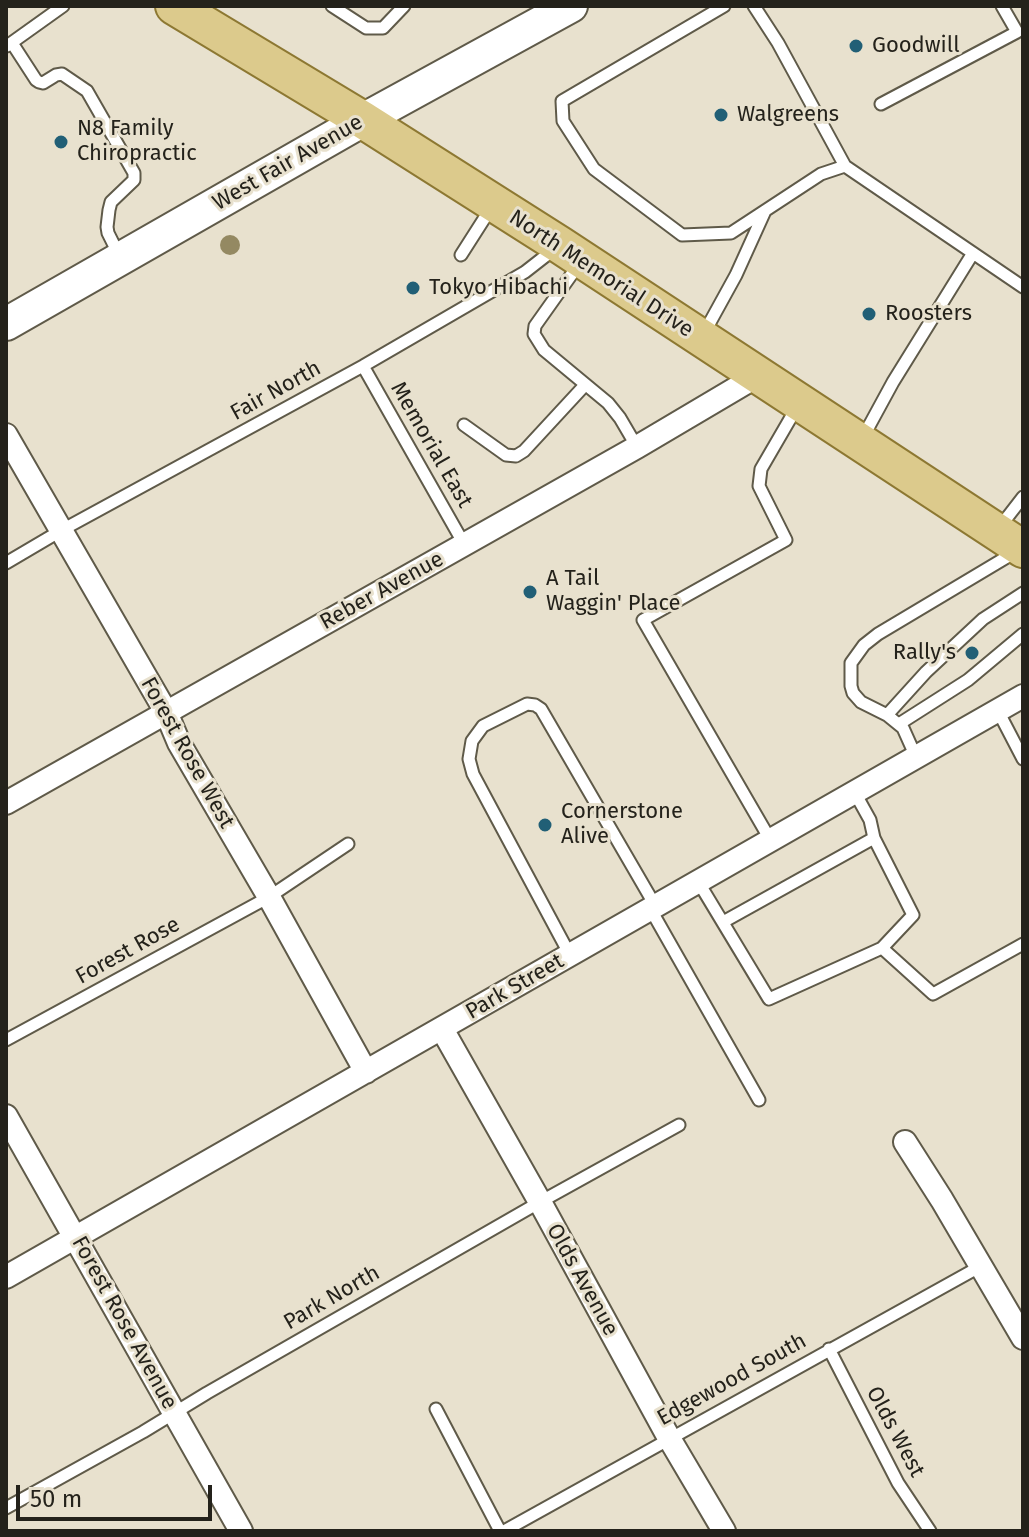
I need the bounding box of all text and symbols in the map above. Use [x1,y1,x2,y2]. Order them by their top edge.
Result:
place label: Goodwill [872,33,960,59]
marker: Goodwill [847,37,865,55]
place label: Walgreens [737,102,839,128]
marker: Walgreens [712,106,730,124]
street label: West Fair Avenue [208,109,368,217]
place label: N8 Family Chiropractic [77,116,197,168]
marker: N8 Family Chiropractic [52,133,70,151]
street label: North Memorial Drive [504,205,698,343]
place label: Tokyo Hibachi [429,275,568,301]
marker: Tokyo Hibachi [404,279,422,297]
place label: Roosters [885,301,972,327]
marker: Roosters [860,305,878,323]
street label: Fair North [226,355,326,427]
street label: Memorial East [384,377,478,513]
street label: Reber Avenue [316,546,448,636]
place label: A Tail Waggin' Place [546,566,681,618]
marker: A Tail Waggin' Place [521,583,539,601]
place label: Rally's [893,640,956,666]
marker: Rally's [963,644,981,662]
street label: Forest Rose West [135,673,239,833]
place label: Cornerstone Alive [561,799,683,850]
marker: Cornerstone Alive [536,816,554,834]
street label: Forest Rose [71,912,185,990]
street label: Park Street [461,948,569,1026]
street label: Olds Avenue [540,1219,624,1341]
street label: Forest Rose Avenue [66,1232,182,1414]
street label: Park North [279,1260,385,1336]
street label: Edgewood South [653,1328,811,1432]
street label: Olds West [860,1382,930,1482]
scale bar [20,1469,216,1519]
text: 50 m [30,1485,82,1513]

